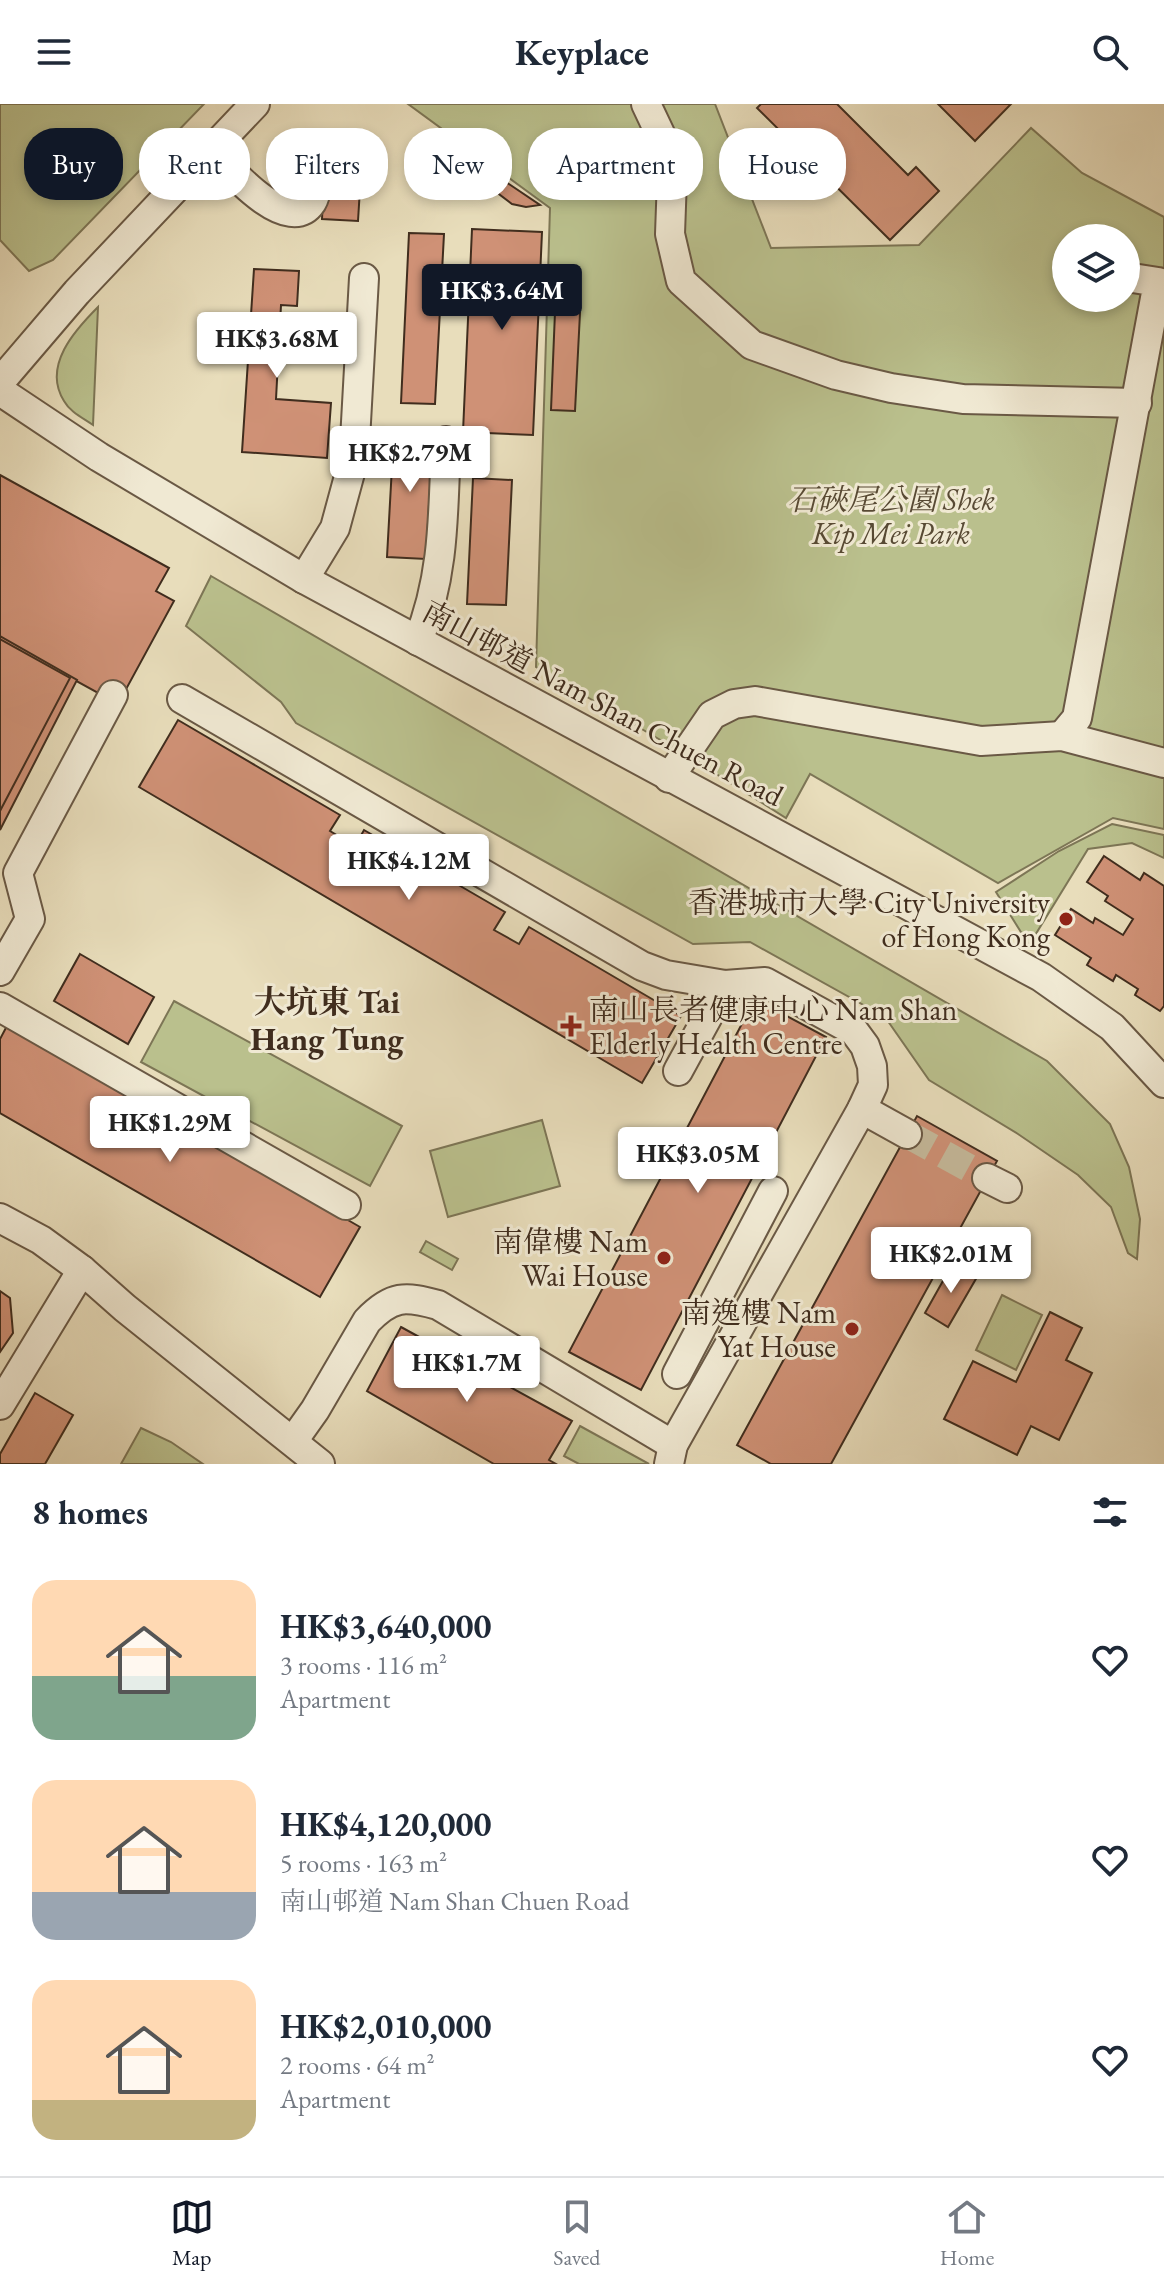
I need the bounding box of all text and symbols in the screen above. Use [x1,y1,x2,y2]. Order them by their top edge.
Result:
text: Keyplace [515,29,649,76]
icon: menu [32,30,76,74]
icon: search [1088,30,1132,74]
chip: Buy [24,128,123,200]
chip: Rent [139,128,250,200]
chip: Filters [266,128,388,200]
chip: New [404,128,512,200]
chip: Apartment [528,128,703,200]
chip: House [719,128,846,200]
map controls [1052,224,1140,312]
button: layers [1052,224,1140,312]
pin: HK$3.64M [419,264,585,332]
text: HK$3.64M [440,273,564,307]
pin: HK$3.68M [194,312,360,380]
text: HK$3.68M [215,321,339,355]
pin: HK$2.79M [327,426,493,494]
text: HK$2.79M [348,435,472,469]
park label: 石硤尾公園 Shek Kip Mei Park [787,480,995,553]
street label: 南山邨道 Nam Shan Chuen Road [416,591,791,815]
pin: HK$4.12M [326,834,492,902]
text: HK$4.12M [347,843,471,877]
place label: 香港城市大學 City University of Hong Kong [688,883,1051,956]
marker: 香港城市大學 City University of Hong Kong [1057,910,1075,928]
district label: 大坑東 Tai Hang Tung [250,981,405,1060]
place label: 南山長者健康中心 Nam Shan Elderly Health Centre [589,990,957,1063]
marker: 南山長者健康中心 Nam Shan Elderly Health Centre [560,1015,582,1037]
pin: HK$1.29M [87,1096,253,1164]
text: HK$1.29M [108,1105,232,1139]
pin: HK$3.05M [615,1127,781,1195]
text: HK$3.05M [636,1136,760,1170]
place label: 南偉樓 Nam Wai House [493,1222,648,1295]
pin: HK$2.01M [868,1227,1034,1295]
text: HK$2.01M [889,1236,1013,1270]
marker: 南偉樓 Nam Wai House [655,1249,673,1267]
place label: 南逸樓 Nam Yat House [681,1293,836,1366]
marker: 南逸樓 Nam Yat House [843,1320,861,1338]
pin: HK$1.7M [393,1336,541,1404]
text: HK$1.7M [412,1345,522,1379]
text: 8 homes [32,1490,148,1534]
icon: filters [1088,1490,1132,1534]
text: HK$3,640,000 [280,1604,492,1648]
icon: home [96,1612,192,1708]
icon: heart [1088,1638,1132,1682]
text: 3 rooms · 116 m² [280,1648,447,1682]
text: Apartment [280,1682,390,1716]
text: HK$4,120,000 [280,1802,492,1846]
icon: home [96,1812,192,1908]
icon: heart [1088,1838,1132,1882]
text: 5 rooms · 163 m² [280,1846,447,1880]
text: 南山邨道 Nam Shan Chuen Road [280,1884,629,1918]
text: HK$2,010,000 [280,2004,492,2048]
icon: home [96,2012,192,2108]
icon: heart [1088,2038,1132,2082]
text: 2 rooms · 64 m² [280,2048,435,2082]
text: Apartment [280,2082,390,2116]
tab: Map [170,2195,214,2272]
tab: Saved [553,2195,600,2272]
tab: Home [940,2195,994,2272]

